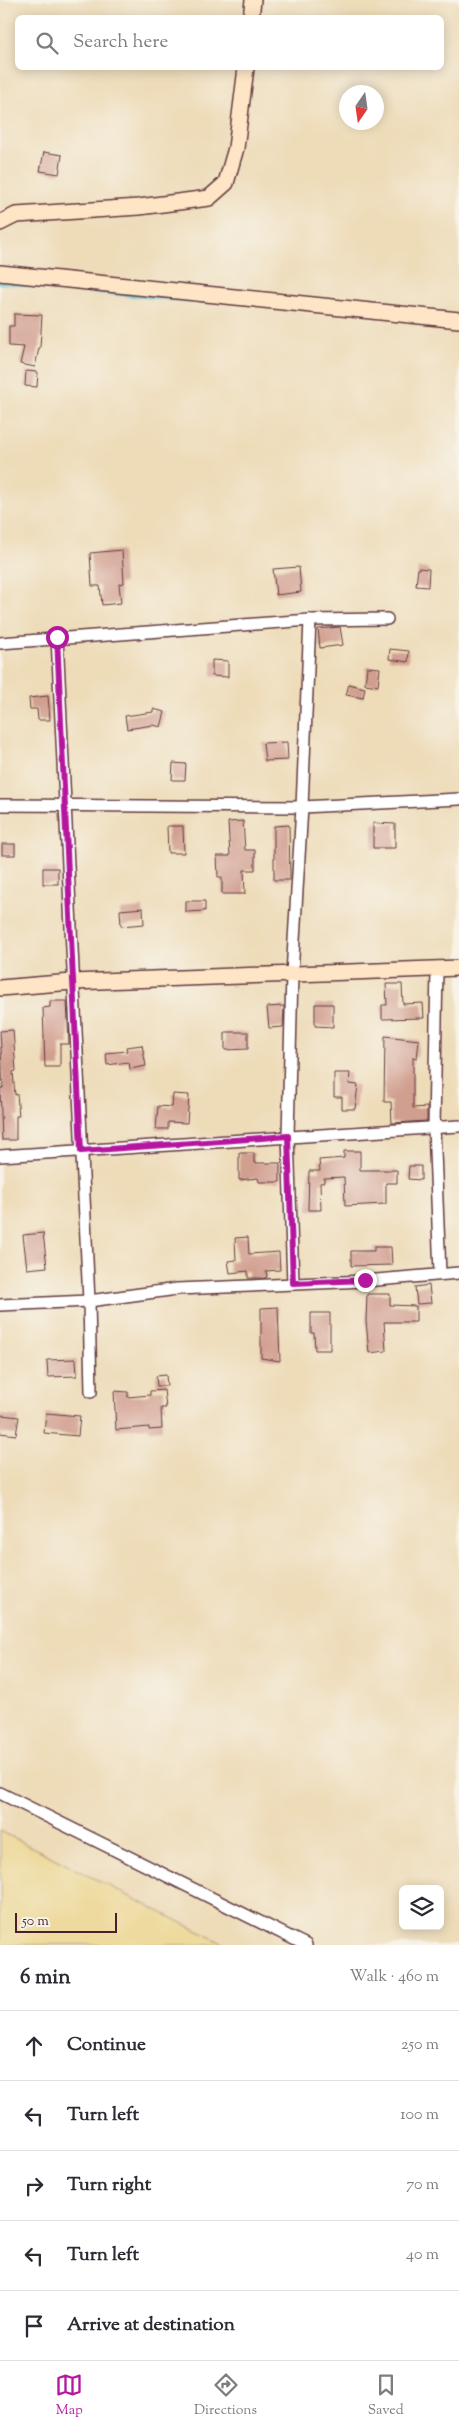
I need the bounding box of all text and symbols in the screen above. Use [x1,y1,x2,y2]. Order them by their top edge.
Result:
search box [15,15,444,70]
icon: search [33,29,61,57]
text: Search here [73,29,168,56]
north arrow [339,85,384,130]
route start [46,626,69,649]
route end [354,1269,377,1292]
map controls [399,1885,444,1930]
button: layers [399,1885,444,1930]
scale bar [15,1910,118,1933]
text: 50 m [22,1912,49,1932]
text: 6 min [20,1963,71,1993]
text: Walk · 460 m [350,1966,439,1989]
icon: ahead [20,2032,48,2060]
text: Continue [67,2032,146,2059]
text: 250 m [401,2034,439,2057]
icon: left [20,2102,48,2130]
text: Turn left [67,2102,139,2129]
text: 100 m [400,2104,439,2127]
icon: right [20,2172,48,2200]
text: Turn right [67,2172,151,2199]
text: 70 m [406,2174,439,2197]
icon: left [20,2242,48,2270]
text: Turn left [67,2242,139,2269]
text: 40 m [406,2244,439,2267]
icon: arrive [20,2312,48,2340]
text: Arrive at destination [67,2312,235,2339]
tab: Map [55,2371,83,2421]
tab: Directions [194,2371,257,2421]
tab: Saved [368,2371,404,2421]

